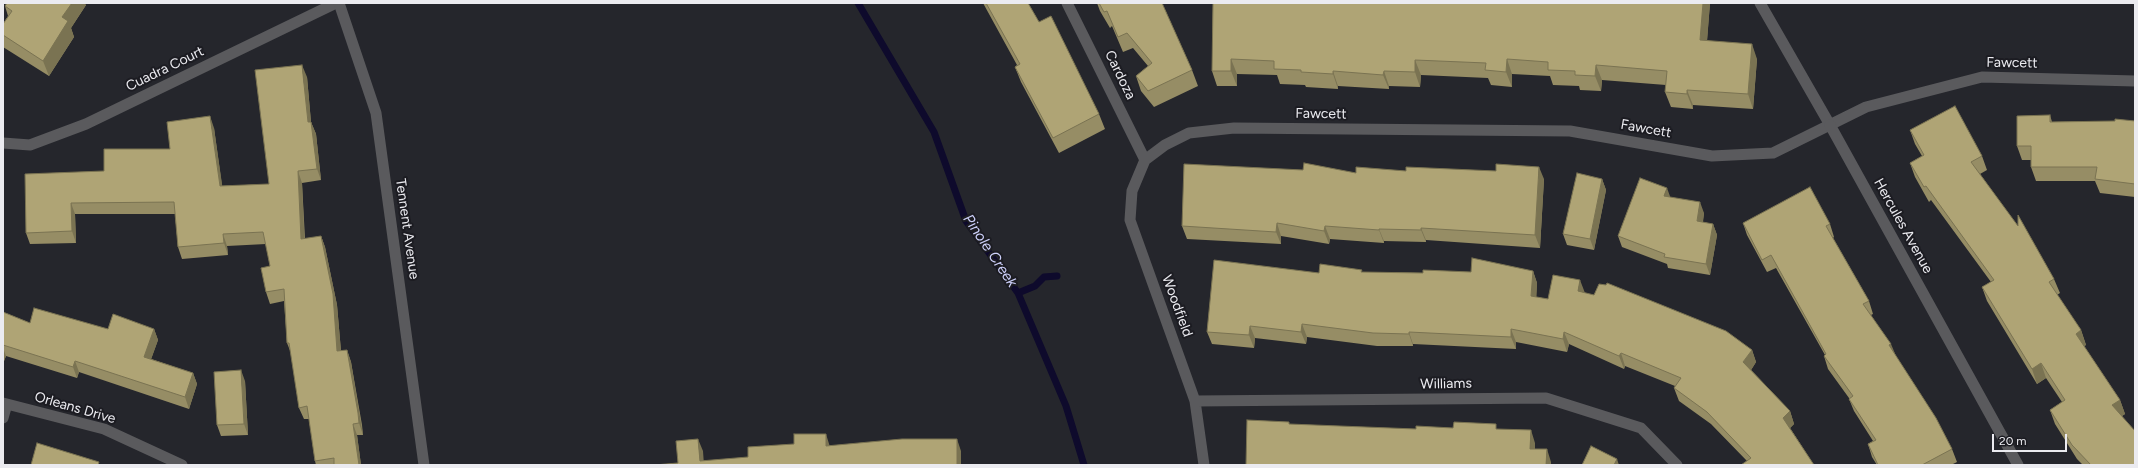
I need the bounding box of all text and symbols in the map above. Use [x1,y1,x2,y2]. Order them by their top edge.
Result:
street label: Cuadra Court [123,43,207,95]
street label: Cardoza [1101,48,1139,102]
street label: Fawcett [1986,54,2038,72]
street label: Fawcett [1295,105,1347,123]
street label: Fawcett [1619,116,1673,142]
street label: Hercules Avenue [1870,175,1936,277]
street label: Tennent Avenue [392,177,422,281]
water label: Pinole Creek [959,211,1021,291]
street label: Woodfield [1158,273,1196,339]
street label: Williams [1420,375,1472,393]
street label: Orleans Drive [32,388,118,428]
scale bar [1994,426,2069,452]
text: 20 m [1999,434,2027,448]

